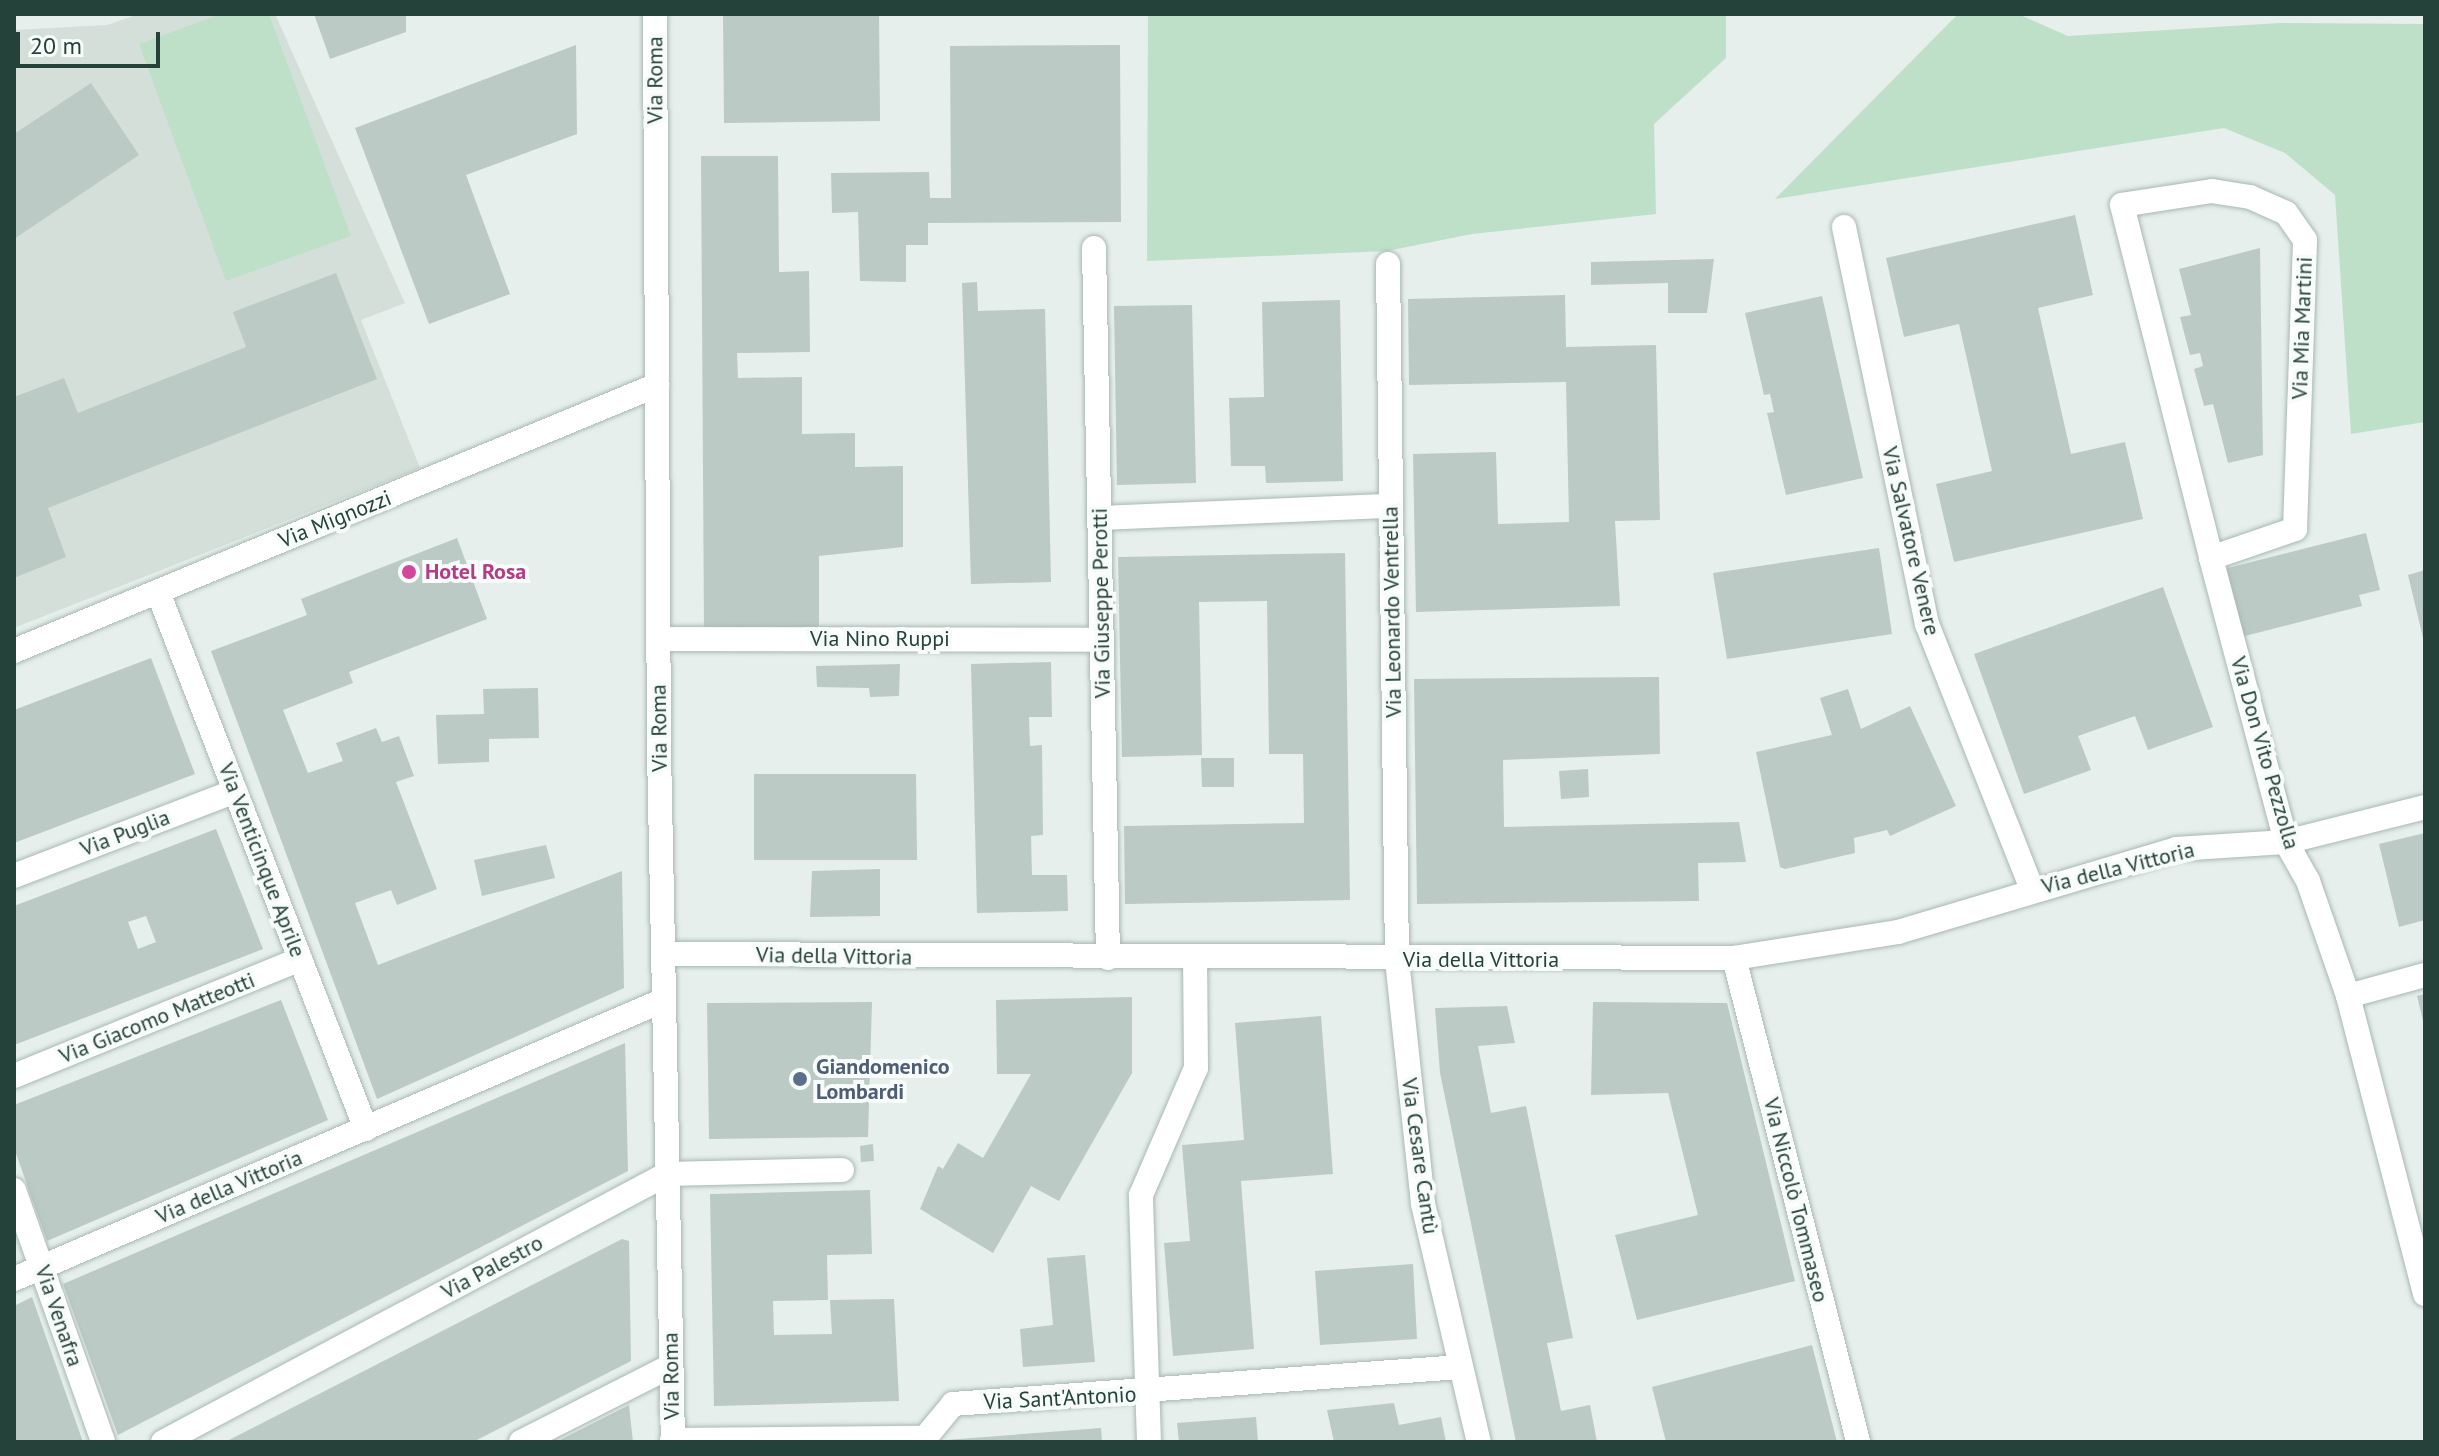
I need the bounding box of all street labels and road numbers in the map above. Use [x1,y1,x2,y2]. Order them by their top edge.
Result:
street label: Via Roma [642,36,668,124]
street label: Via Mia Martini [2286,256,2318,400]
street label: Via Salvatore Venere [1876,444,1946,638]
street label: Via Mignozzi [275,484,395,554]
street label: Via Leonardo Ventrella [1377,506,1407,718]
street label: Via Giuseppe Perotti [1086,508,1116,698]
street label: Via Nino Ruppi [810,626,950,652]
street label: Via Don Vito Pezzolla [2225,653,2305,853]
street label: Via Roma [645,684,673,772]
street label: Via Venticinque Aprile [213,759,311,961]
street label: Via Puglia [77,804,173,862]
street label: Via della Vittoria [2039,836,2197,900]
street label: Via della Vittoria [755,941,913,971]
street label: Via della Vittoria [1403,947,1559,973]
street label: Via Giacomo Matteotti [55,967,259,1069]
street label: Via Cesare Cantù [1396,1076,1444,1236]
street label: Via Niccolò Tommaseo [1758,1095,1834,1305]
street label: Via della Vittoria [152,1144,306,1230]
street label: Via Palestro [437,1229,547,1305]
street label: Via Venafra [29,1262,89,1370]
street label: Via Roma [657,1332,685,1420]
street label: Via Sant'Antonio [983,1381,1137,1415]

